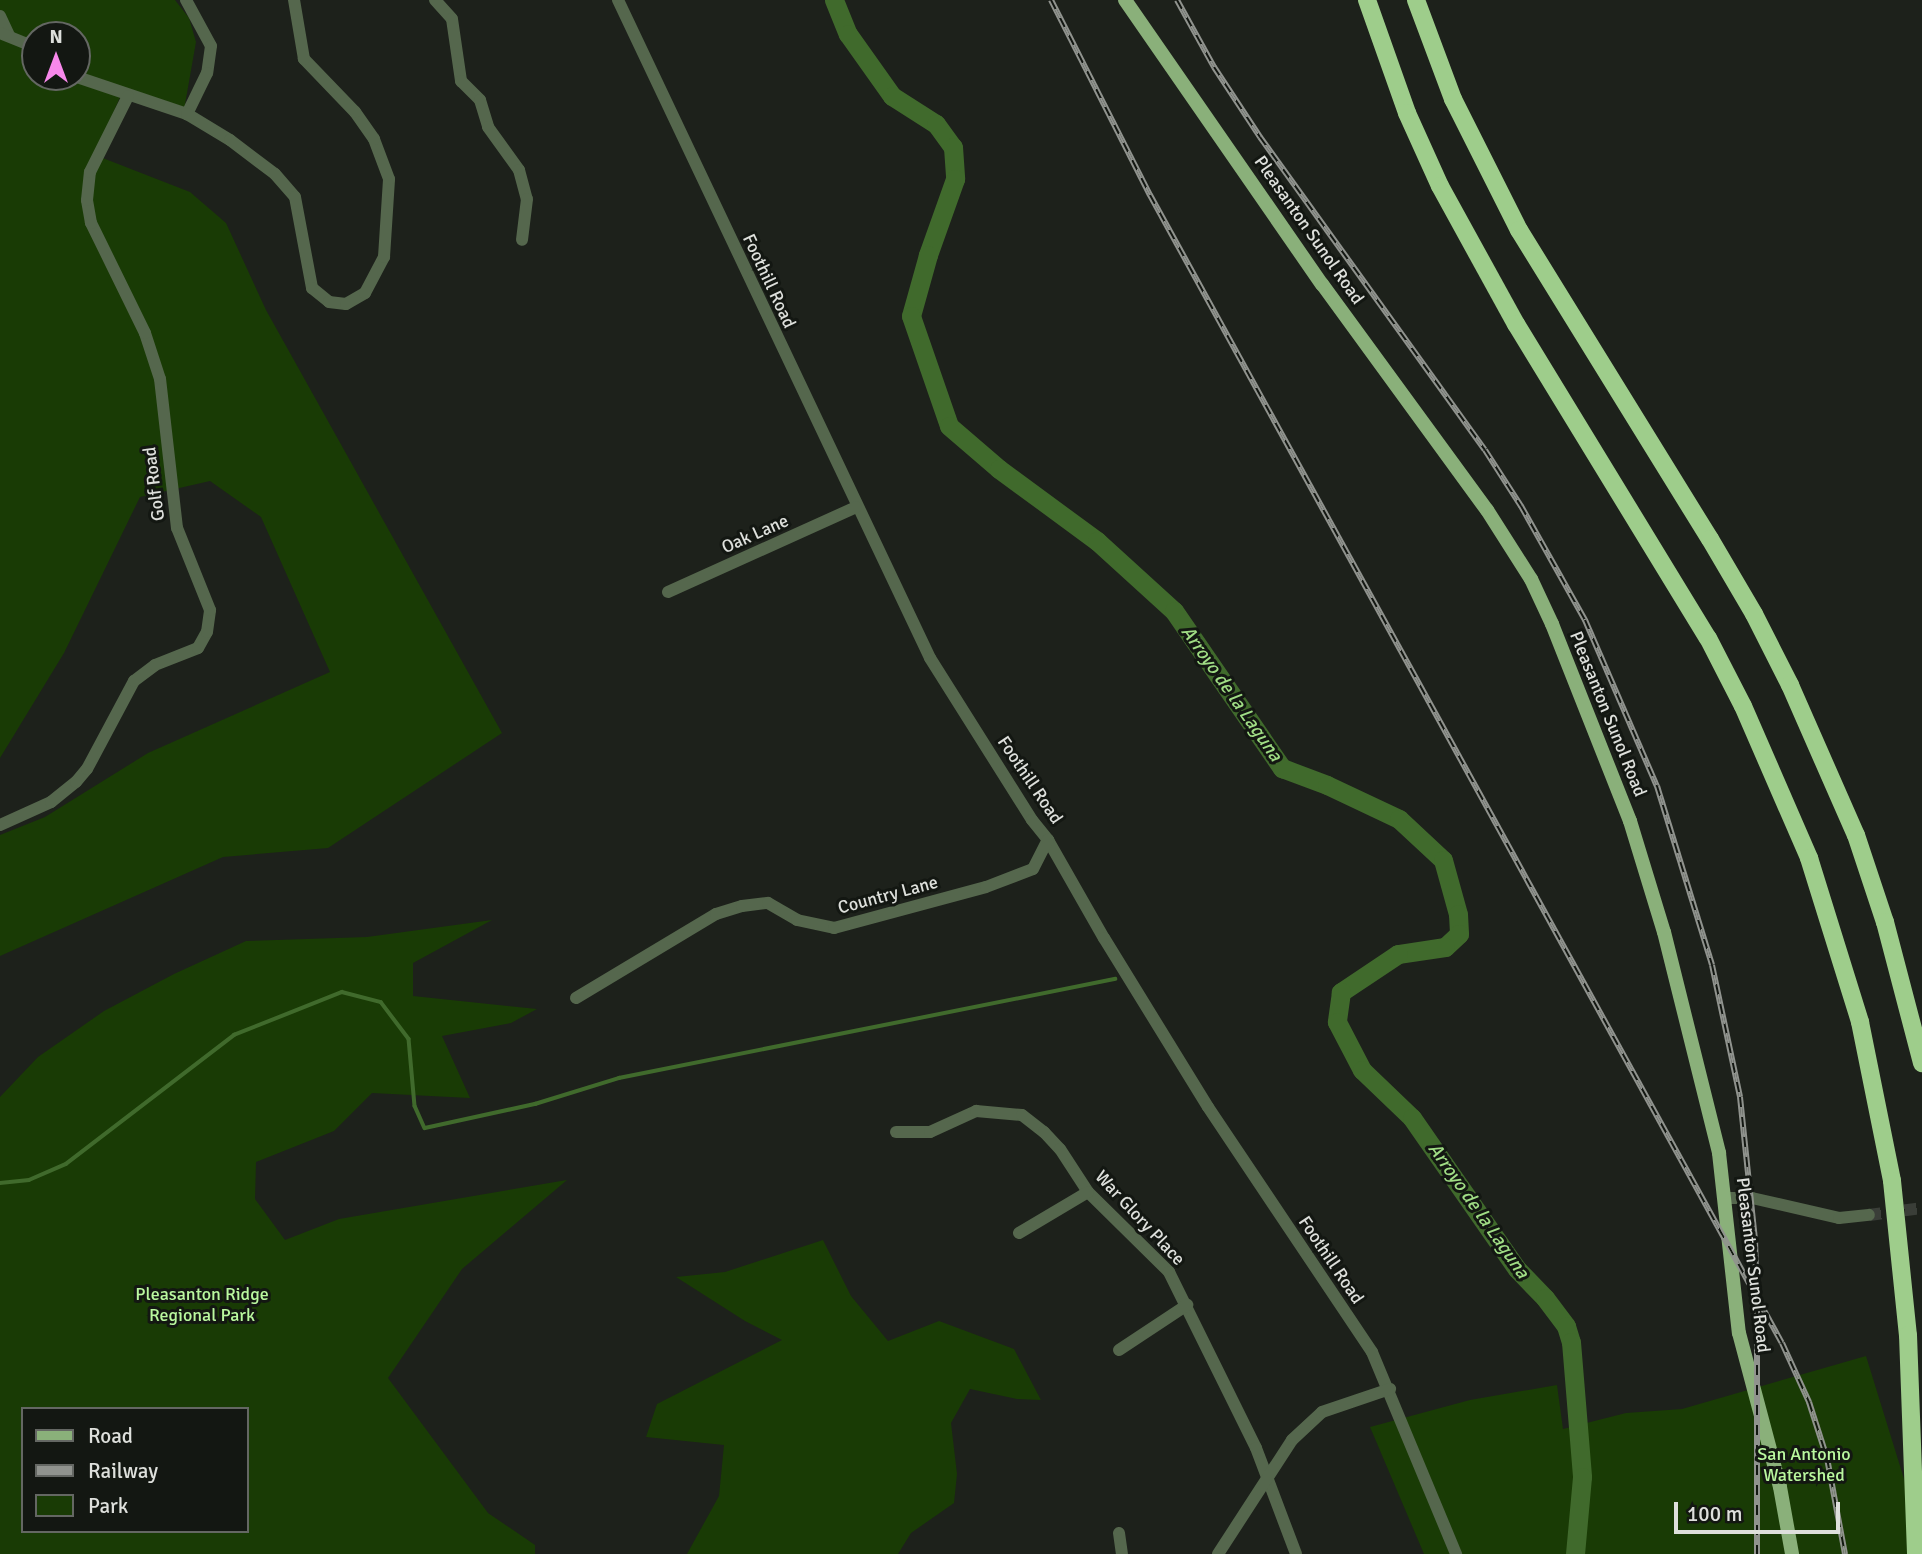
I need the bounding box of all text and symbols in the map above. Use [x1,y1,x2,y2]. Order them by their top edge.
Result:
north arrow [21,21,91,91]
text: N [49,25,63,49]
street label: Pleasanton Sunol Road [1250,152,1368,308]
street label: Foothill Road [738,231,800,331]
street label: Golf Road [139,446,169,522]
street label: Oak Lane [718,510,792,558]
water label: Arroyo de la Laguna [1176,622,1286,766]
street label: Pleasanton Sunol Road [1565,628,1651,800]
street label: Foothill Road [993,732,1067,828]
street label: Country Lane [836,871,940,919]
water label: Arroyo de la Laguna [1423,1139,1533,1283]
street label: War Glory Place [1091,1166,1189,1270]
street label: Pleasanton Sunol Road [1732,1176,1774,1354]
street label: Foothill Road [1294,1212,1368,1308]
park label: Pleasanton Ridge Regional Park [135,1284,269,1326]
legend [21,1407,248,1533]
text: Road [88,1423,133,1449]
park label: San Antonio Watershed [1757,1444,1851,1486]
text: Railway [88,1458,158,1484]
scale bar [1677,1488,1843,1532]
text: Park [88,1493,128,1519]
text: 100 m [1687,1501,1742,1527]

